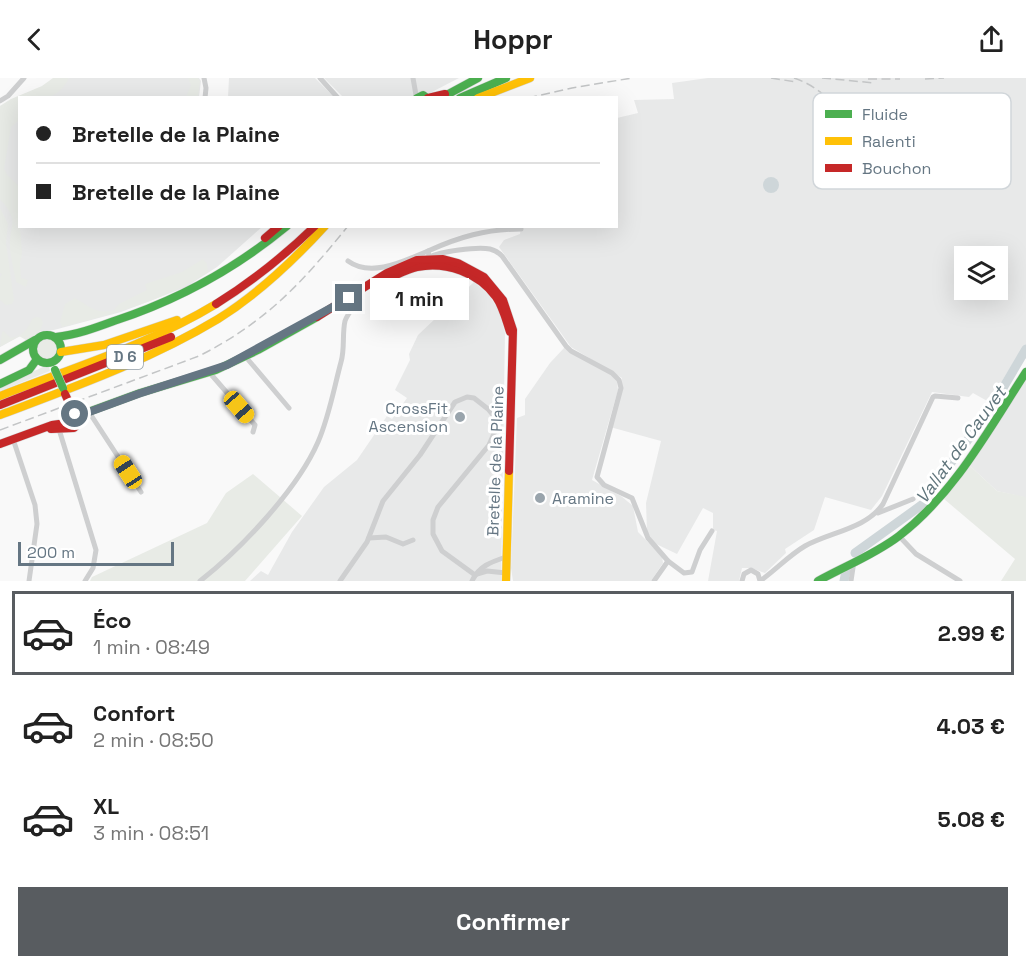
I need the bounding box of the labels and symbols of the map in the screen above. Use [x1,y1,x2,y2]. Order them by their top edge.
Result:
legend [813,93,1011,189]
text: Fluide [862,104,908,125]
text: Ralenti [862,131,916,152]
text: Bouchon [862,158,931,179]
callout: 1 min [370,277,469,319]
route end [335,284,362,311]
road number: D 6 [107,345,143,369]
water label: Vallat de Cauvet [910,380,1012,508]
street label: Bretelle de la Plaine [482,385,509,537]
car [220,388,258,426]
place label: CrossFit Ascension [369,398,448,437]
route start [61,400,88,427]
marker: CrossFit Ascension [453,410,467,424]
car [111,452,145,492]
place label: Aramine [552,488,614,509]
marker: Aramine [533,491,547,505]
scale bar [18,539,174,567]

